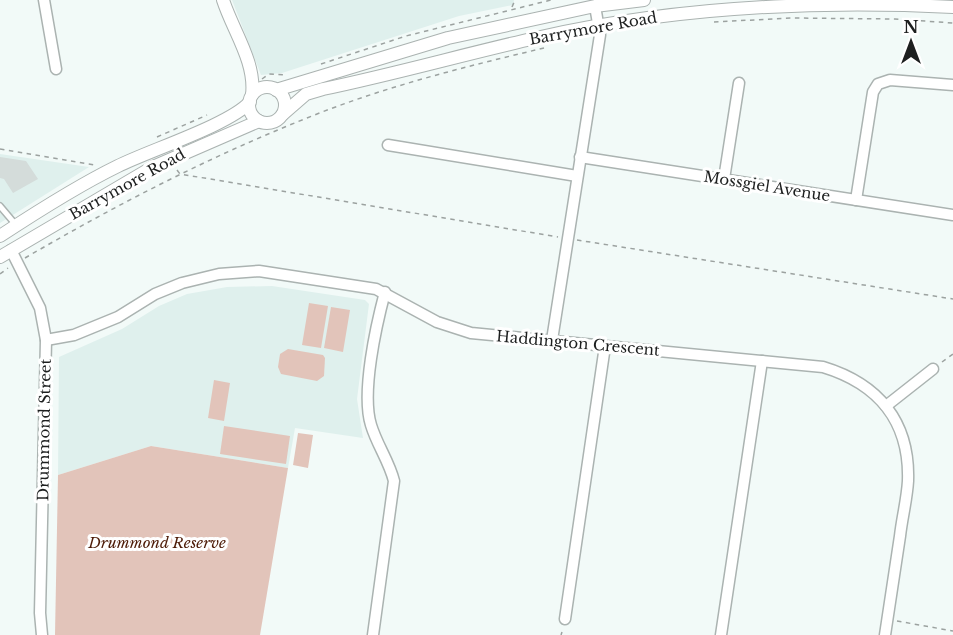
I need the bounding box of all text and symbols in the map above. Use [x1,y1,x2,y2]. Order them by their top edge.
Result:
street label: Barrymore Road [528,7,658,49]
north arrow [881,12,941,72]
text: N [903,17,919,37]
street label: Barrymore Road [66,144,188,224]
street label: Mossgiel Avenue [702,167,832,205]
street label: Haddington Crescent [495,326,661,360]
street label: Drummond Street [33,358,55,501]
park label: Drummond Reserve [87,533,226,552]

